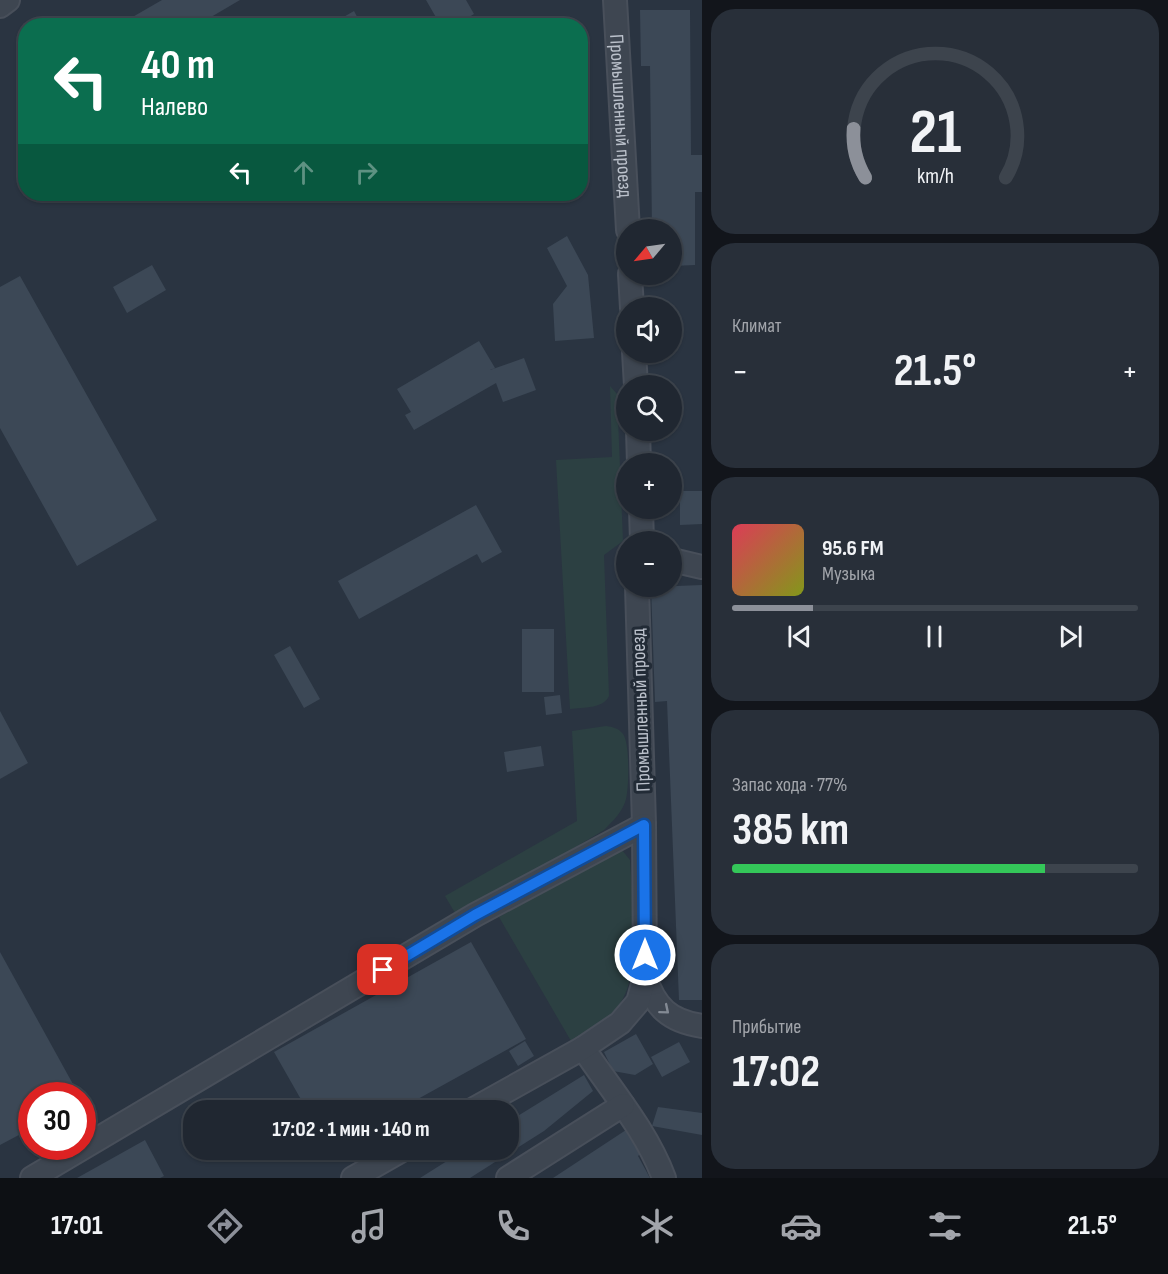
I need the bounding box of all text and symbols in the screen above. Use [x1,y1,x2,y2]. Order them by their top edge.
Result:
street label: Промышленный проезд [604,34,637,199]
text: 40 m [141,40,215,91]
icon: left [42,42,120,120]
text: Налево [141,91,208,123]
text: 21 [909,97,961,172]
icon: left [224,156,257,189]
icon: ahead [287,156,320,189]
icon: right [350,156,383,189]
text: km/h [916,165,954,190]
north arrow [616,219,682,285]
map controls [616,219,682,597]
button: sound [616,297,682,363]
text: Климат [732,314,782,338]
text: 21.5° [894,344,976,399]
text: − [732,352,748,392]
text: + [1122,352,1138,392]
button: search [616,375,682,441]
button: + [616,453,682,519]
button: − [616,531,682,597]
text: 95.6 FM [822,535,884,562]
text: Музыка [822,562,875,586]
icon: previous [783,620,816,653]
icon: pause [918,620,951,653]
icon: next [1054,620,1087,653]
street label: Промышленный проезд [626,627,656,792]
text: Запас хода · 77% [732,773,848,797]
text: 385 km [732,803,849,858]
position arrow [613,923,677,987]
pin [357,944,408,995]
icon: arrive [366,953,399,986]
one-way arrow [658,1003,669,1014]
text: Прибытие [732,1015,801,1039]
text: 17:02 [732,1045,820,1100]
speed limit sign: 30 [18,1082,96,1160]
text: 17:02 · 1 мин · 140 m [272,1116,430,1143]
icon: directions [204,1205,246,1247]
icon: music [348,1205,390,1247]
icon: phone [492,1205,534,1247]
icon: climate [636,1205,678,1247]
icon: car [780,1205,822,1247]
icon: filters [924,1205,966,1247]
text: 17:01 [51,1210,102,1242]
text: 21.5° [1067,1210,1117,1242]

